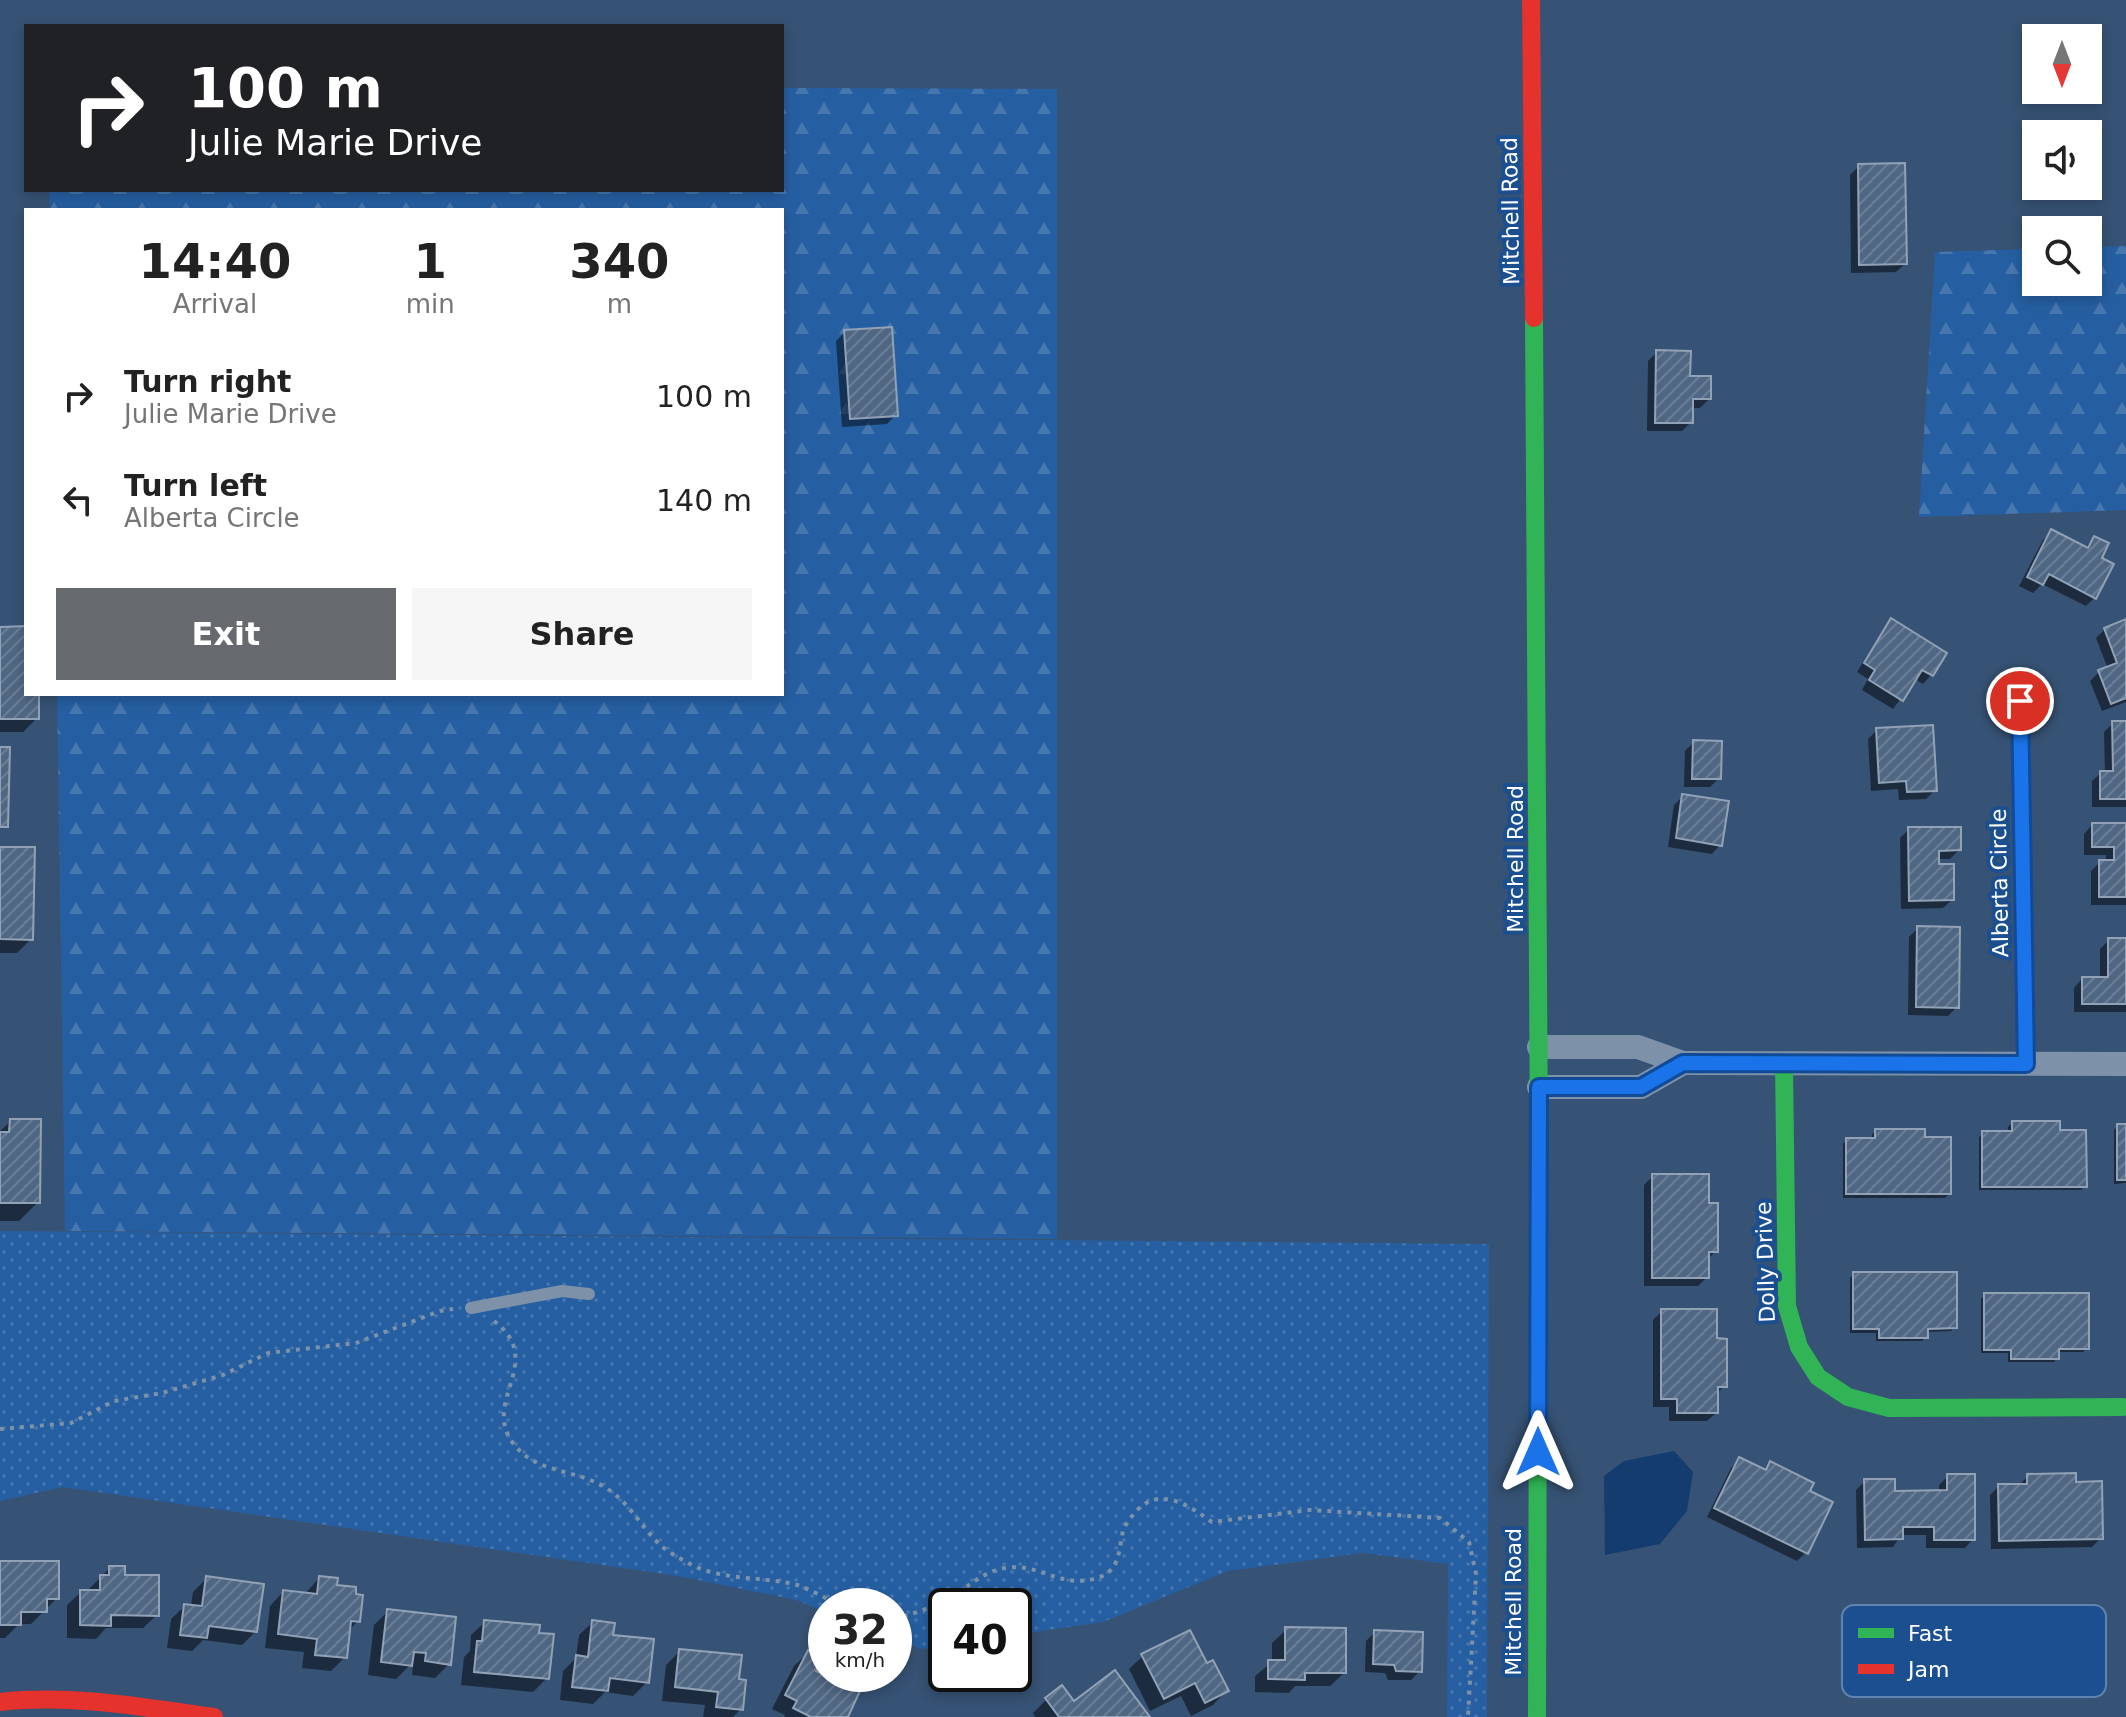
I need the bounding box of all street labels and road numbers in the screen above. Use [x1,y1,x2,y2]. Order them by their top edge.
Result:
street label: Mitchell Road [1497,137,1524,285]
street label: Mitchell Road [1503,785,1528,933]
street label: Alberta Circle [1986,808,2013,957]
street label: Dolly Drive [1751,1201,1780,1323]
street label: Mitchell Road [1501,1528,1526,1676]

